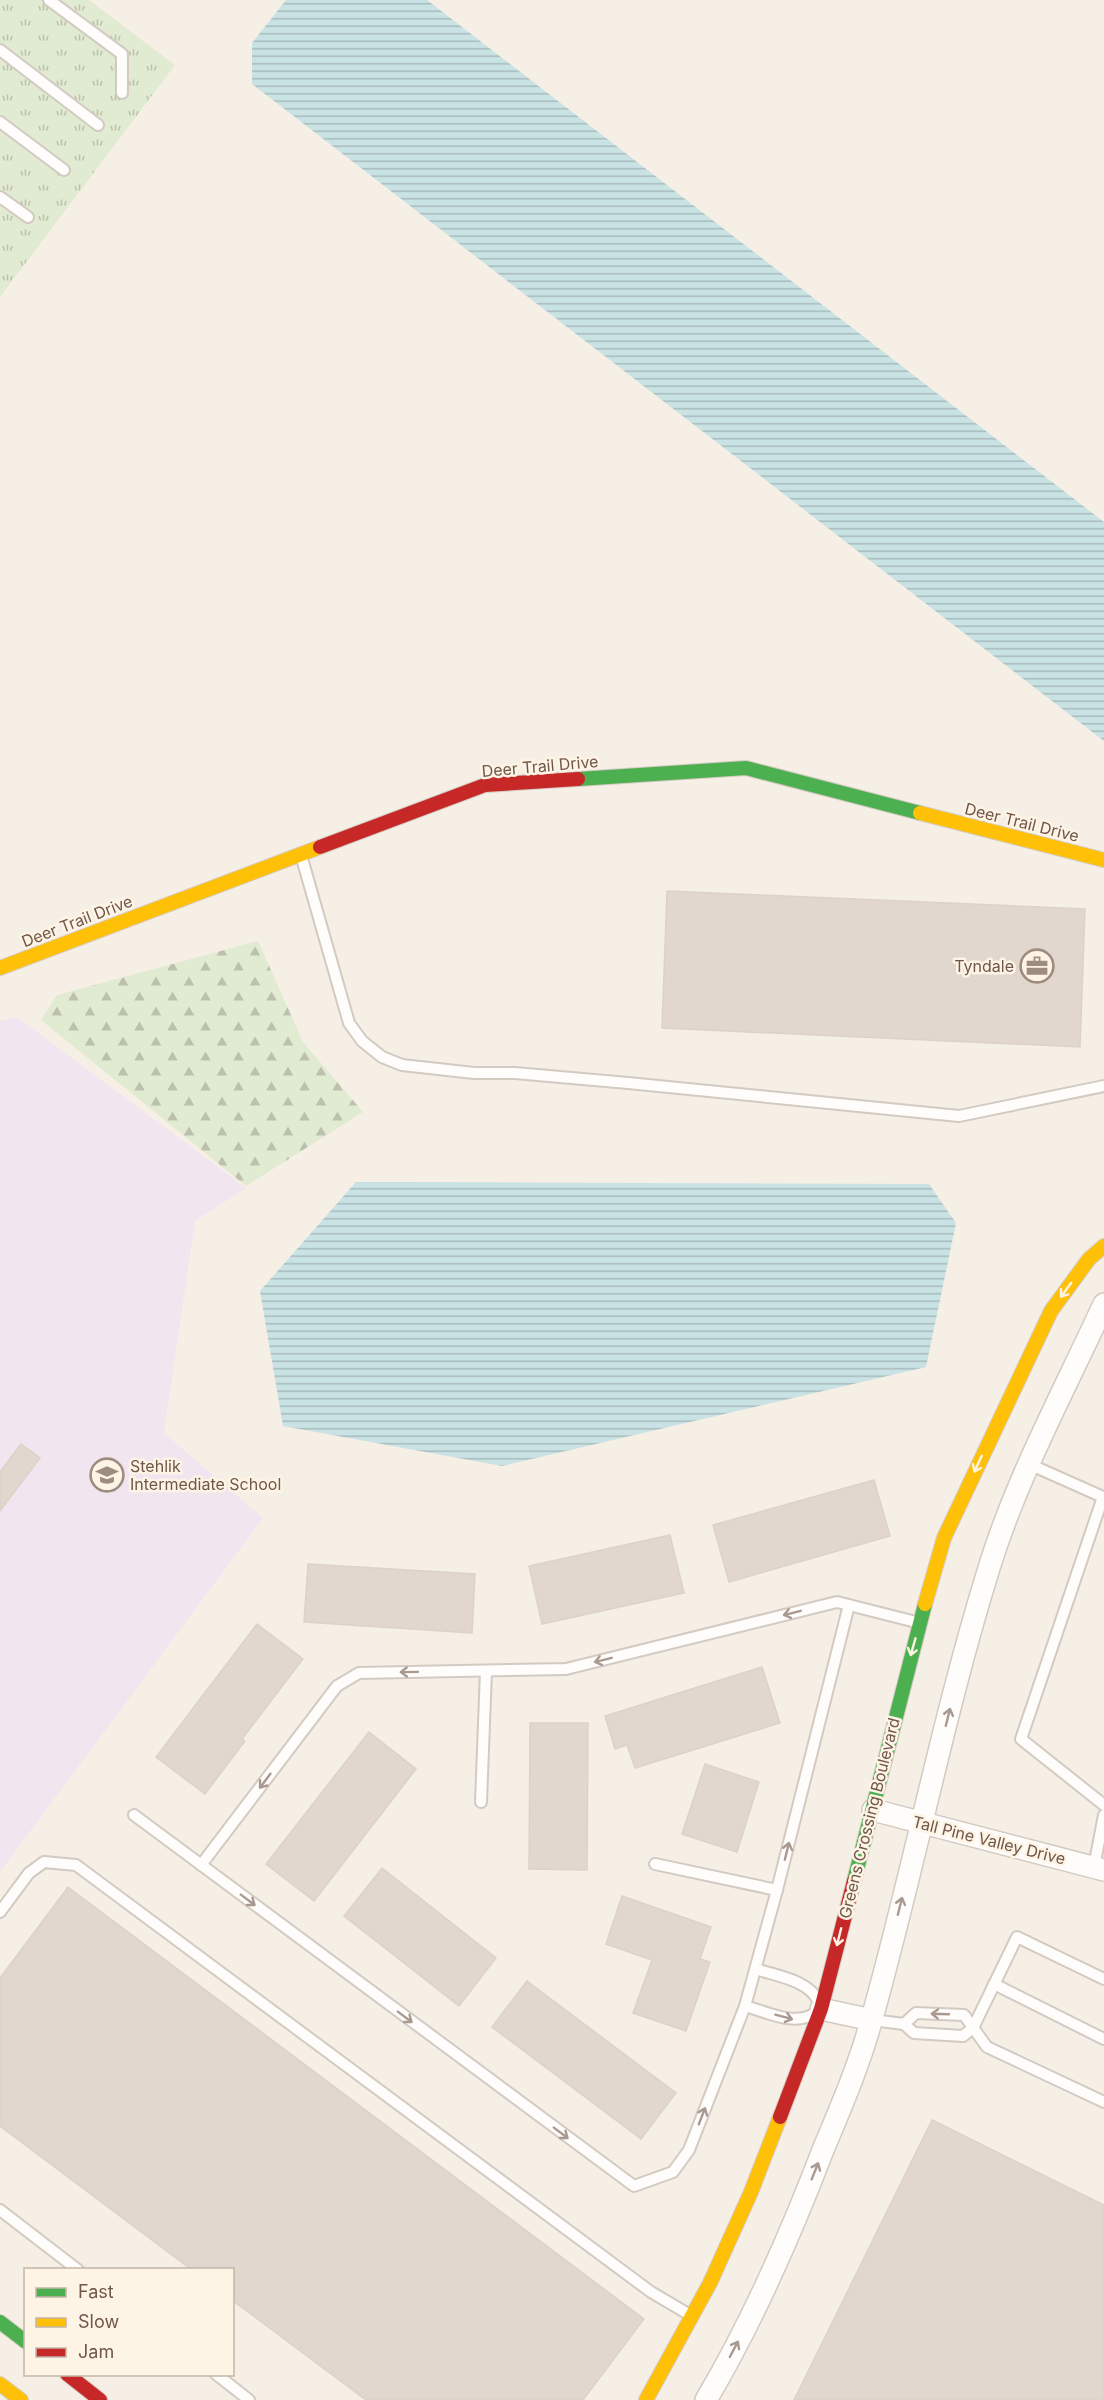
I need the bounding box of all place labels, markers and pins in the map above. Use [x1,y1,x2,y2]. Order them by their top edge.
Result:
office icon: Tyndale [1019,948,1055,984]
place label: Tyndale [954,956,1014,976]
place label: Stehlik Intermediate School [130,1456,281,1494]
school or university icon: Stehlik Intermediate School [89,1457,125,1493]

